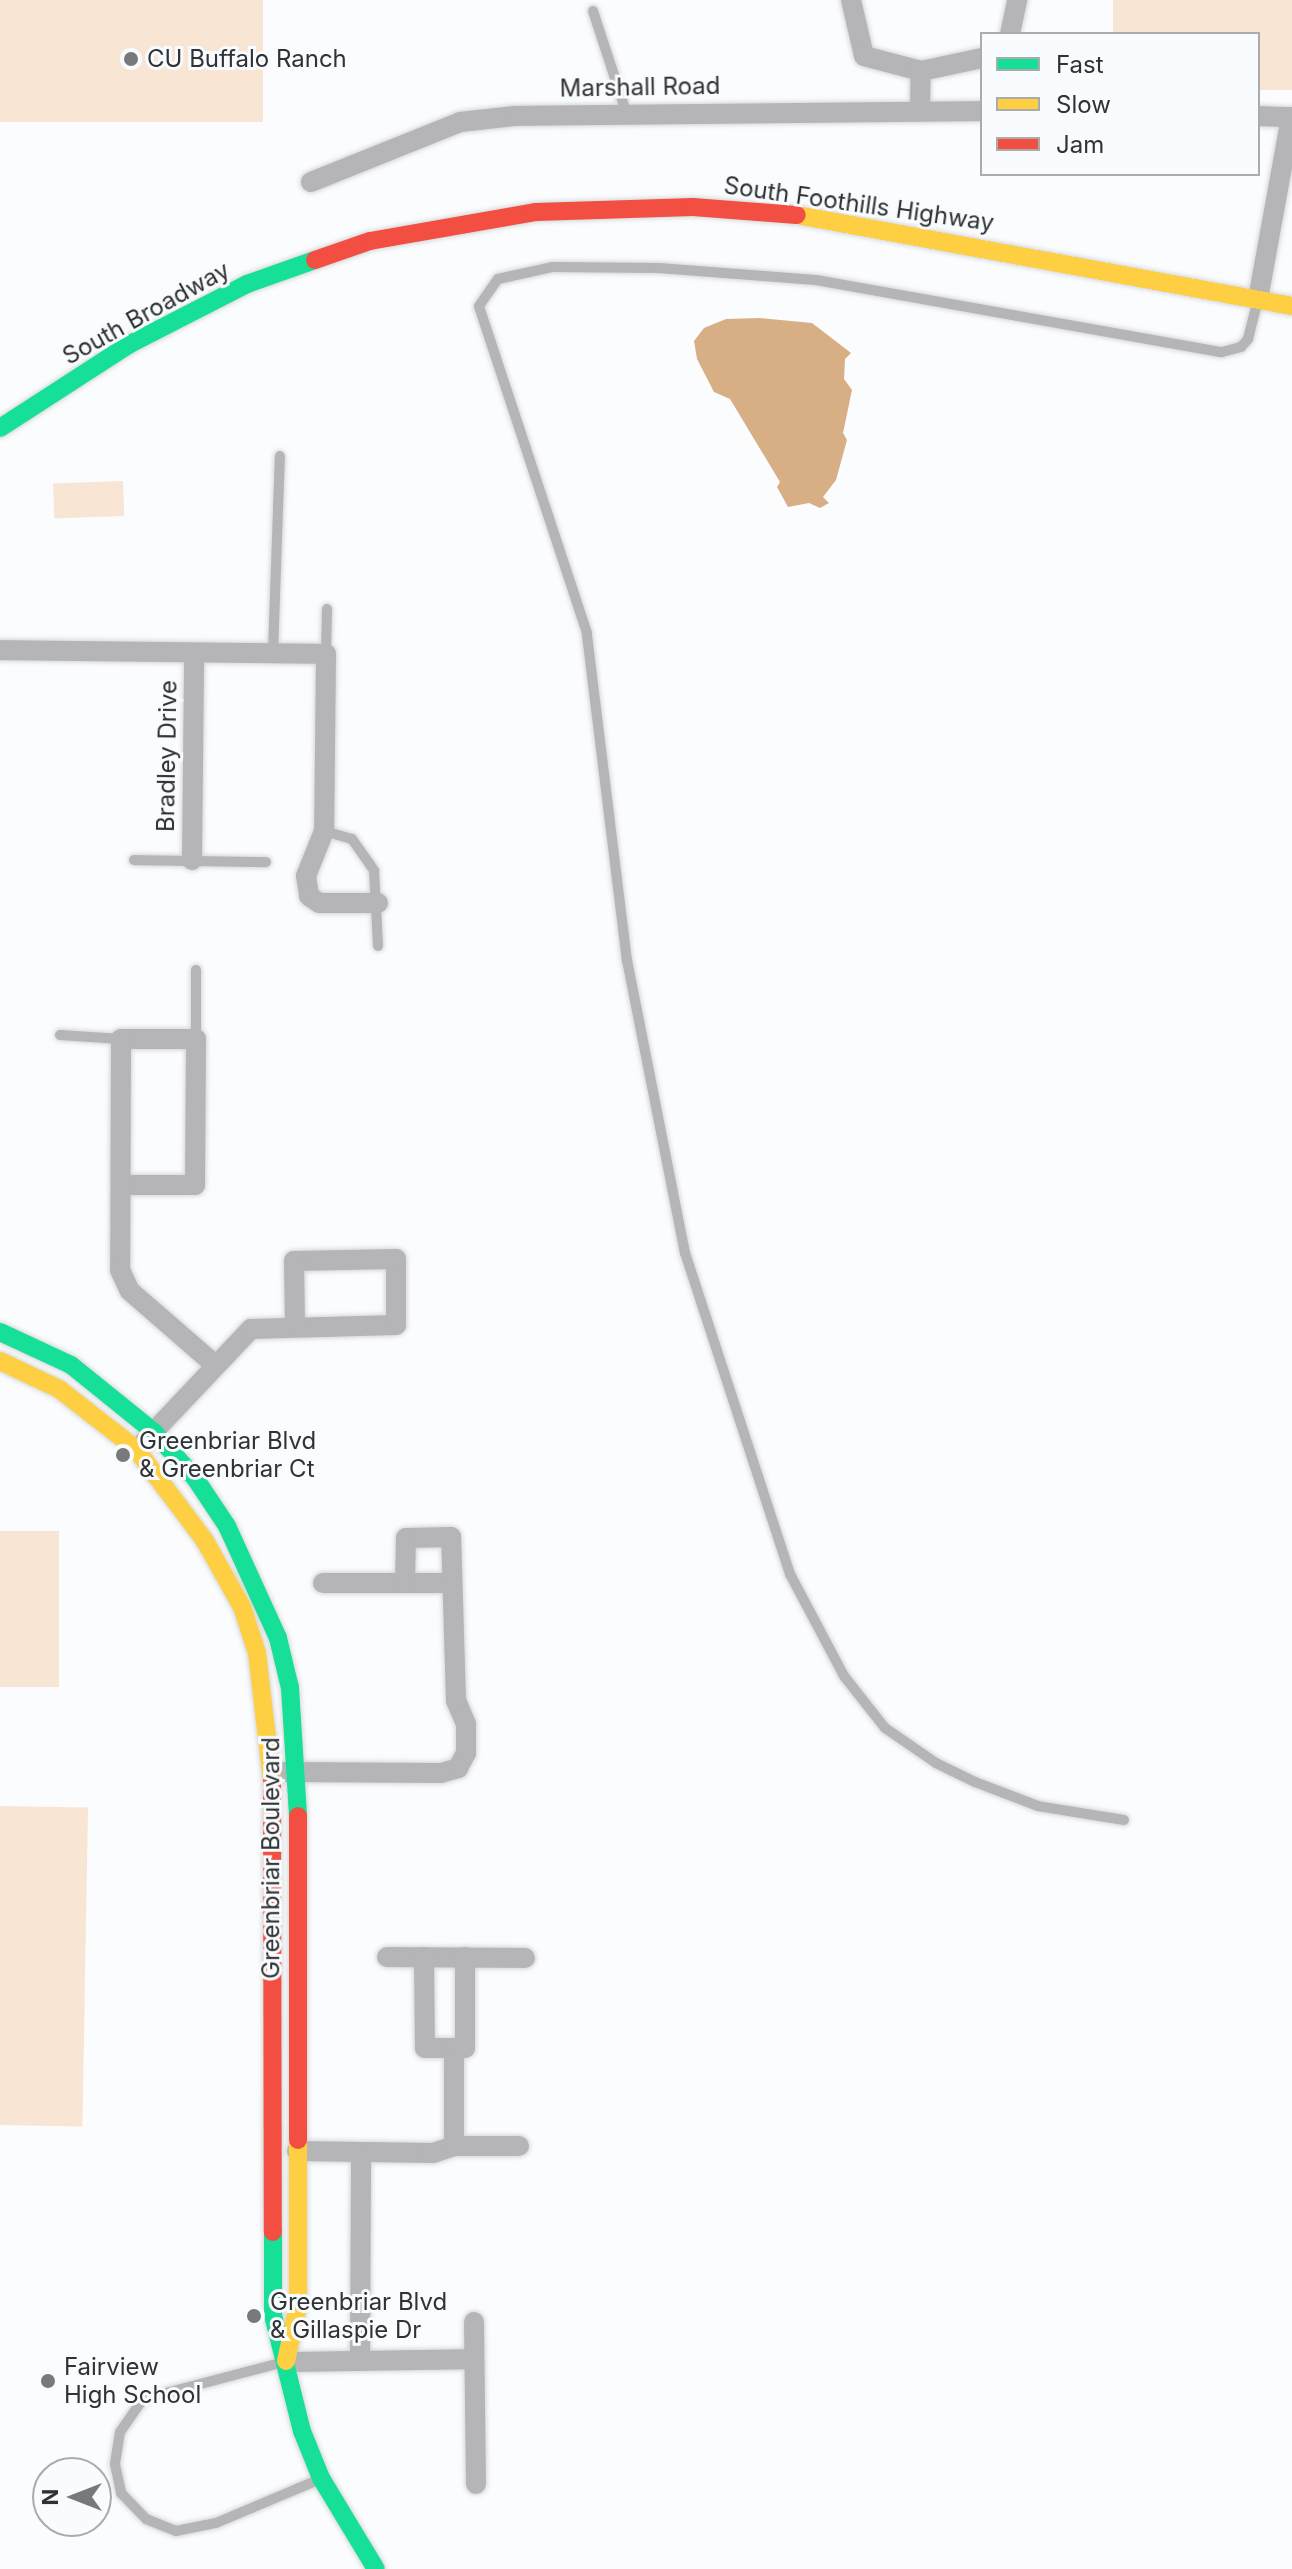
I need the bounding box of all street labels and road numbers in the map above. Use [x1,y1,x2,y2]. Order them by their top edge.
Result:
street label: Marshall Road [559,71,721,103]
street label: South Foothills Highway [722,171,996,237]
street label: South Broadway [58,255,234,371]
street label: Bradley Drive [151,680,183,832]
street label: Greenbriar Boulevard [257,1737,285,1979]

